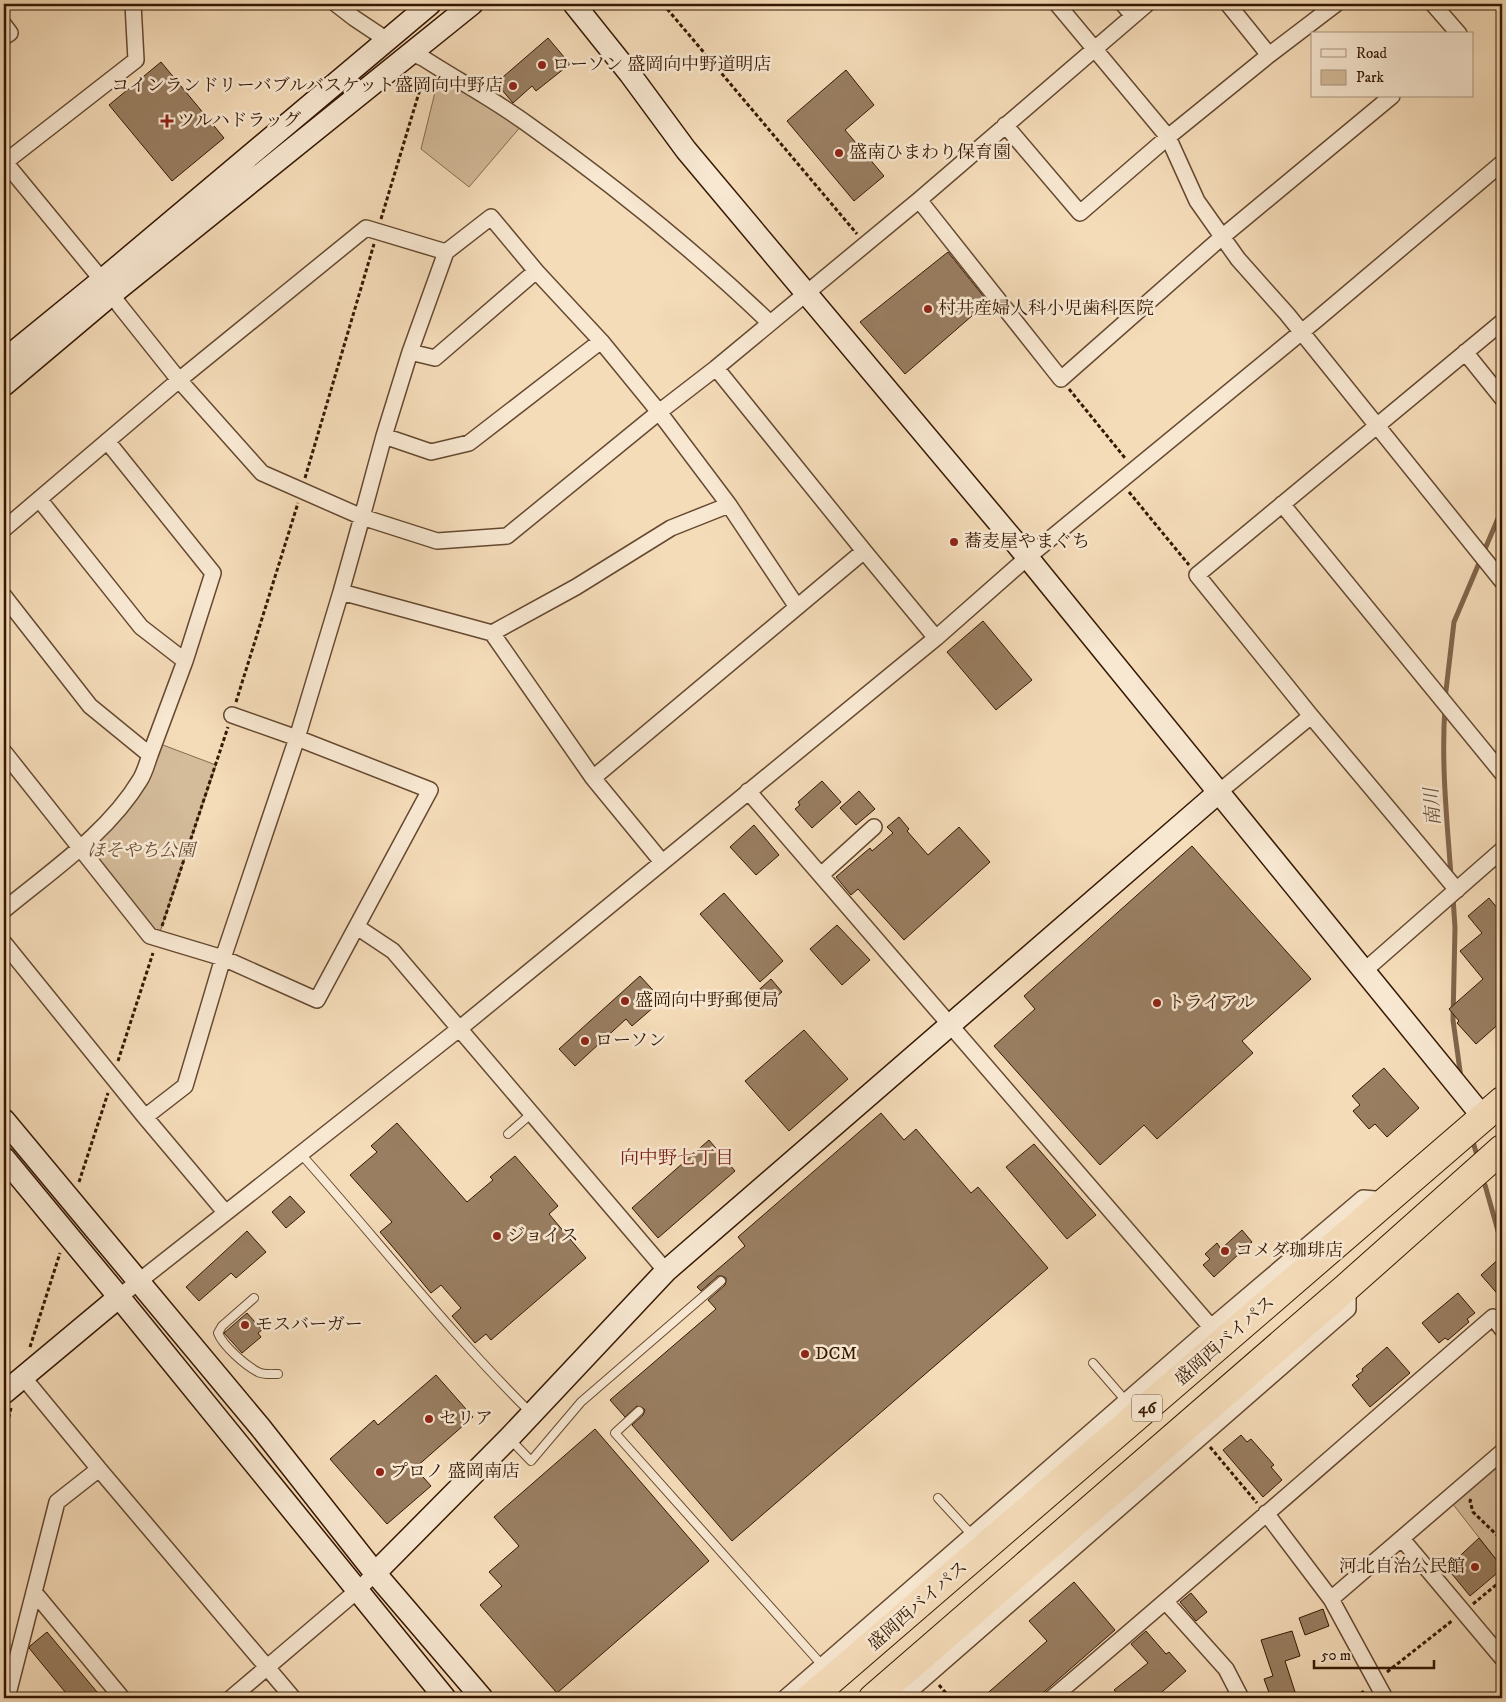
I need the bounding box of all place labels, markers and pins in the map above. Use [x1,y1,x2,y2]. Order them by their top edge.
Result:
place label: ローソン 盛岡向中野道明店 [552,54,771,76]
marker: ローソン 盛岡向中野道明店 [536,59,548,71]
place label: コインランドリーバブルバスケット盛岡向中野店 [111,75,503,97]
marker: コインランドリーバブルバスケット盛岡向中野店 [507,80,519,92]
place label: ツルハドラッグ [177,110,301,132]
marker: ツルハドラッグ [161,115,173,127]
place label: 盛南ひまわり保育園 [849,142,1011,164]
marker: 盛南ひまわり保育園 [833,147,845,159]
place label: 村井産婦人科小児歯科医院 [938,298,1154,320]
marker: 村井産婦人科小児歯科医院 [922,303,934,315]
place label: 蕎麦屋やまぐち [964,531,1090,553]
marker: 蕎麦屋やまぐち [948,536,960,548]
place label: 盛岡向中野郵便局 [635,990,779,1012]
place label: トライアル [1167,992,1255,1014]
marker: 盛岡向中野郵便局 [619,995,631,1007]
marker: トライアル [1151,997,1163,1009]
place label: ローソン [595,1030,666,1052]
marker: ローソン [579,1035,591,1047]
place label: ジョイス [507,1225,578,1247]
marker: ジョイス [491,1230,503,1242]
place label: コメダ珈琲店 [1235,1240,1343,1262]
marker: コメダ珈琲店 [1219,1245,1231,1257]
place label: モスバーガー [255,1314,363,1336]
marker: モスバーガー [239,1319,251,1331]
place label: DCM [815,1343,857,1365]
marker: DCM [799,1348,811,1360]
place label: セリア [439,1408,493,1430]
marker: セリア [423,1413,435,1425]
place label: プロノ 盛岡南店 [390,1461,520,1483]
marker: プロノ 盛岡南店 [374,1466,386,1478]
place label: 河北自治公民館 [1339,1556,1465,1578]
marker: 河北自治公民館 [1469,1561,1481,1573]

